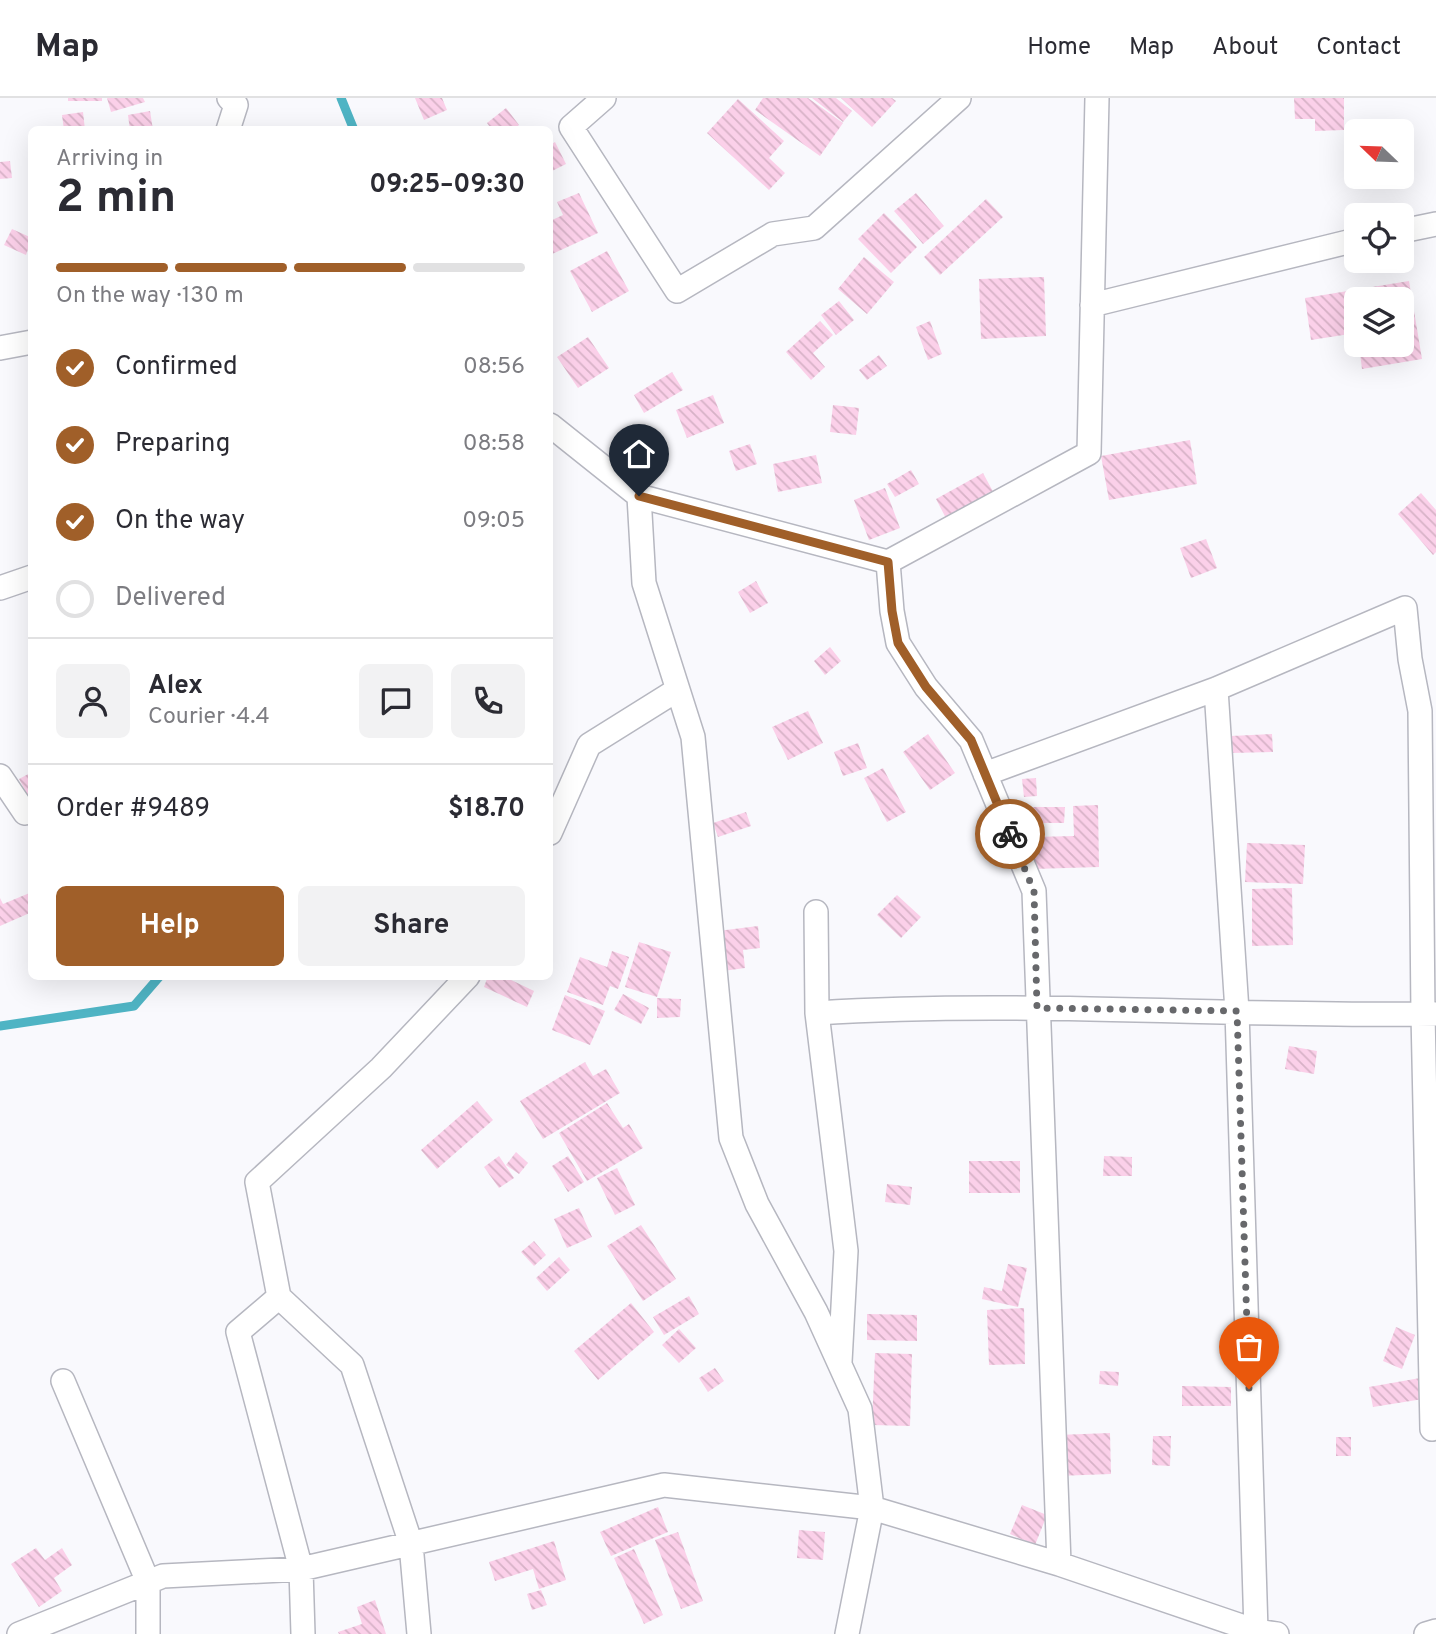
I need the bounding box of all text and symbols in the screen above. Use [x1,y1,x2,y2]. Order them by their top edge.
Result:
text: Map [35,27,99,69]
text: Home [1027,33,1091,63]
text: Map [1129,33,1174,63]
text: About [1212,33,1278,63]
text: Contact [1316,33,1401,63]
north arrow [1344,119,1414,189]
map controls [1344,119,1414,357]
text: Arriving in [56,145,163,174]
text: 09:25–09:30 [369,169,525,202]
text: 2 min [56,170,176,229]
button: locate [1344,203,1414,273]
text: On the way · 130 m [56,282,244,311]
button: layers [1344,287,1414,357]
icon: check [56,349,94,387]
text: Confirmed [115,351,238,384]
text: 08:56 [463,353,525,382]
pin [609,424,669,496]
icon: check [56,426,94,464]
text: Preparing [115,428,230,461]
text: 08:58 [463,430,525,459]
icon: home [620,435,658,473]
icon: check [56,503,94,541]
text: On the way [115,505,245,538]
text: 09:05 [462,507,525,536]
text: Delivered [115,582,226,615]
button: person [56,664,130,738]
button: chat [359,664,433,738]
button: phone [451,664,525,738]
text: Alex [148,670,203,703]
text: Courier · 4.4 [148,703,270,732]
text: Order #9489 [56,793,210,826]
text: $18.70 [448,793,525,826]
courier [975,799,1045,869]
icon: bike [991,815,1029,853]
button: Help [56,886,284,966]
button: Share [298,886,525,966]
pin [1219,1317,1279,1389]
icon: bag [1230,1328,1268,1366]

